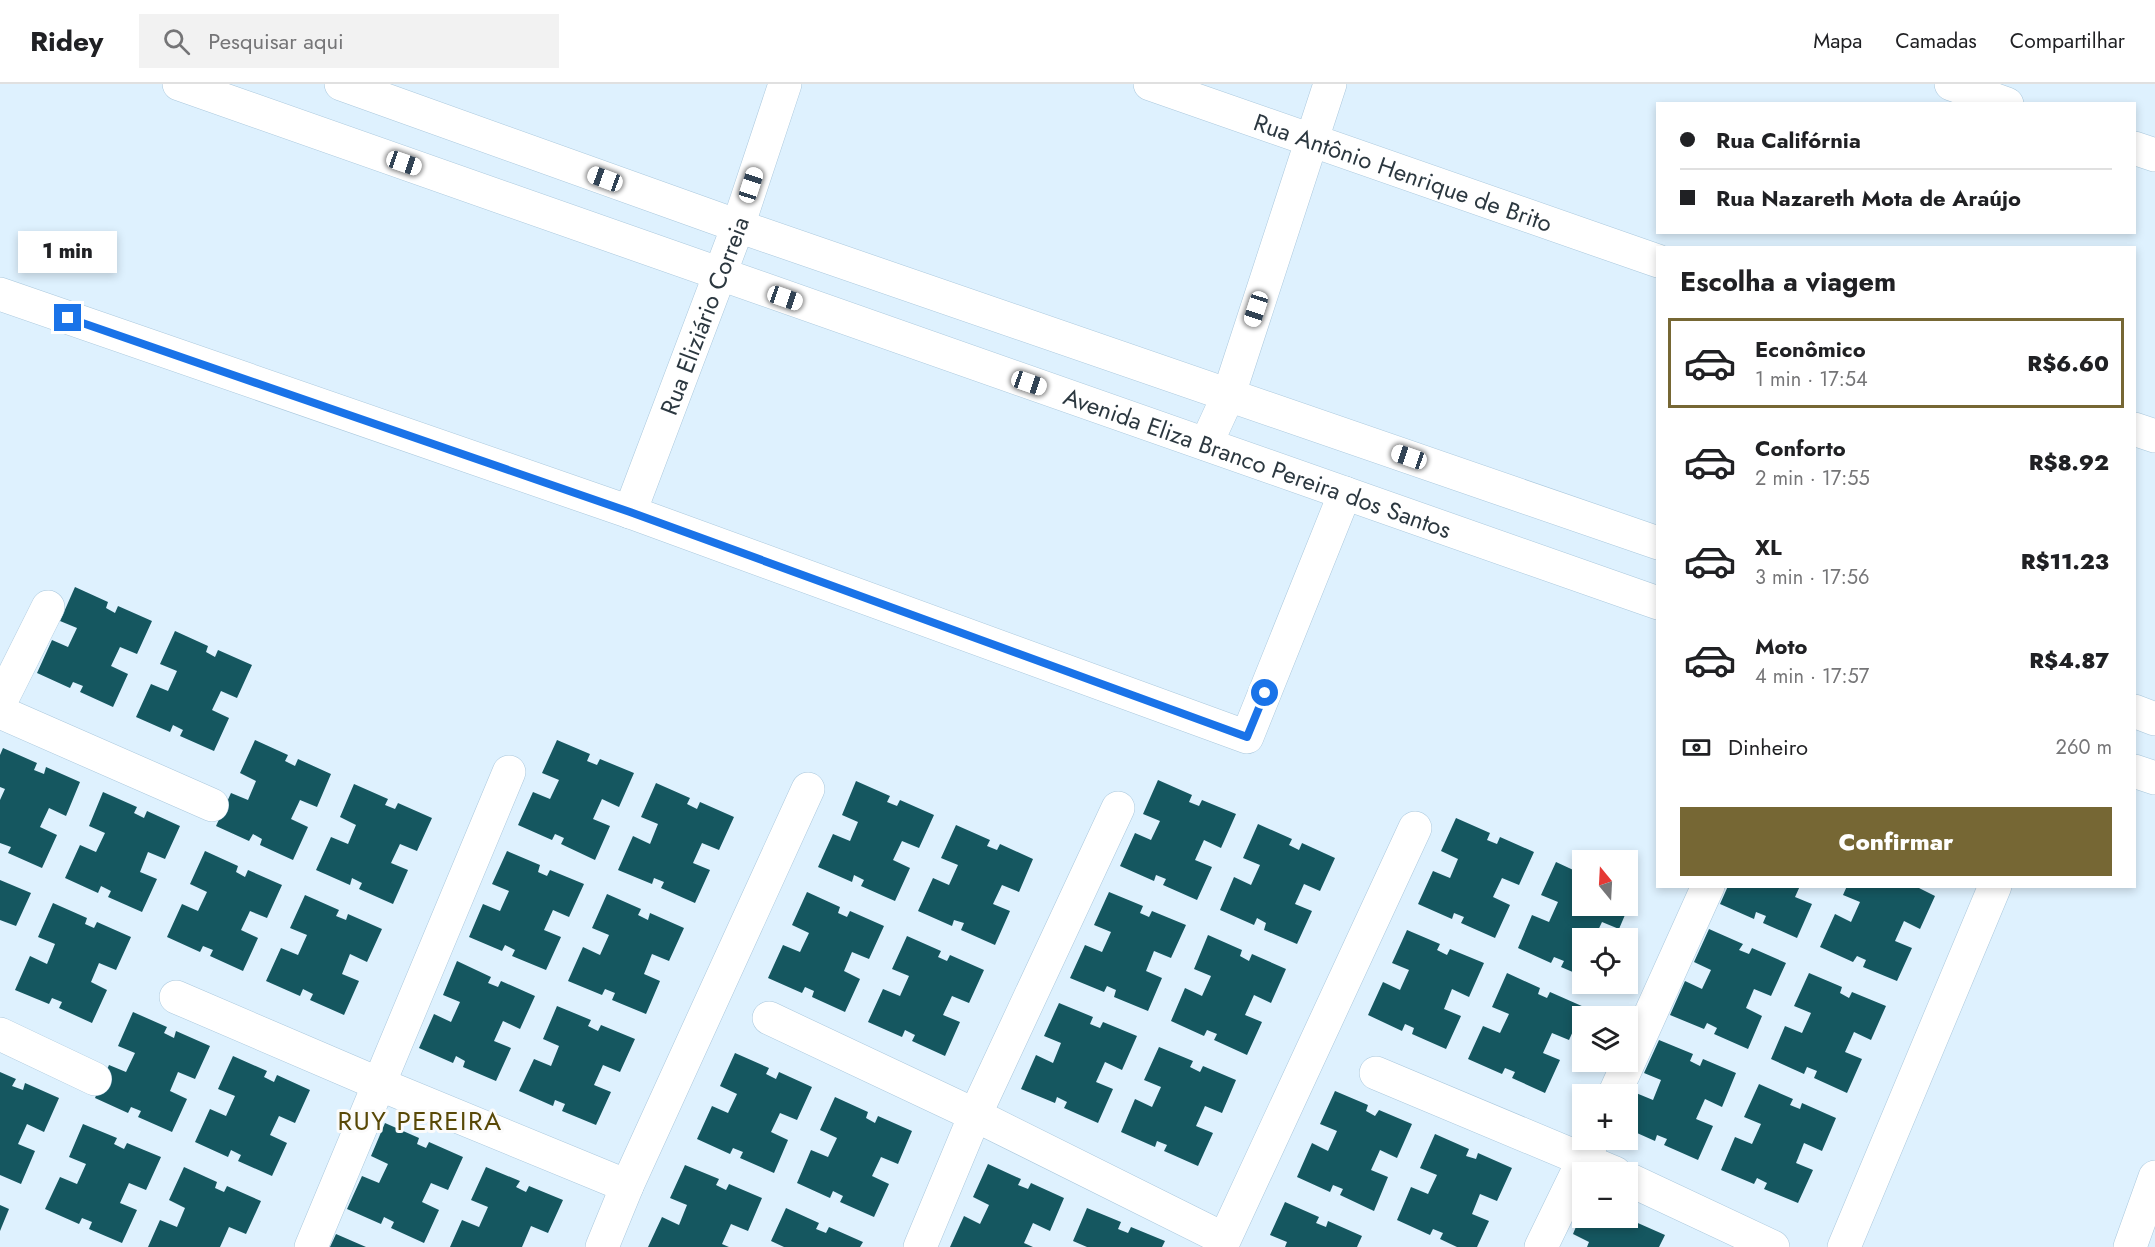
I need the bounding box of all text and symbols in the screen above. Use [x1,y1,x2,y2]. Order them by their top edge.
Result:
search box [139,14,559,68]
text: Ridey [30,21,103,62]
icon: search [160,25,193,58]
text: Pesquisar aqui [208,25,344,57]
text: Mapa [1813,26,1862,56]
text: Camadas [1895,26,1977,56]
text: Compartilhar [2010,26,2125,56]
street label: Rua Antônio Henrique de Brito [1249,104,1557,240]
text: Rua Califórnia [1716,124,1861,156]
car [384,149,424,177]
car [585,164,625,194]
car [737,165,765,205]
text: Rua Nazareth Mota de Araújo [1716,182,2021,214]
street label: Rua Eliziário Correia [651,212,757,420]
callout: 1 min [19,231,118,273]
text: 1 min [42,237,93,266]
text: Escolha a viagem [1680,262,1896,301]
car [765,284,805,312]
car [1242,289,1270,329]
route end [54,304,81,331]
text: Econômico [1755,333,1866,365]
icon: car [1683,336,1737,390]
text: R$6.60 [2027,347,2109,379]
text: 1 min · 17:54 [1755,365,1868,394]
car [1009,369,1049,397]
street label: Avenida Eliza Branco Pereira dos Santos [1059,378,1456,547]
text: Conforto [1755,432,1846,464]
icon: car [1683,435,1737,489]
car [1389,443,1429,471]
text: R$8.92 [2029,446,2109,478]
text: 2 min · 17:55 [1755,464,1870,493]
text: XL [1755,531,1782,563]
icon: car [1683,534,1737,588]
text: R$11.23 [2021,545,2109,577]
text: 3 min · 17:56 [1755,563,1870,592]
text: Moto [1755,630,1808,662]
icon: car [1683,633,1737,687]
text: R$4.87 [2029,644,2109,676]
text: 4 min · 17:57 [1755,662,1869,691]
route start [1251,679,1278,706]
icon: cash [1680,731,1713,764]
text: Dinheiro [1728,731,1808,763]
text: 260 m [2056,733,2112,762]
button: Confirmar [1680,807,2112,876]
north arrow [1572,850,1638,916]
map controls [1572,850,1638,1228]
button: locate [1572,928,1638,994]
button: layers [1572,1006,1638,1072]
button: + [1572,1084,1638,1150]
district label: RUY PEREIRA [337,1102,503,1140]
button: − [1572,1162,1638,1228]

